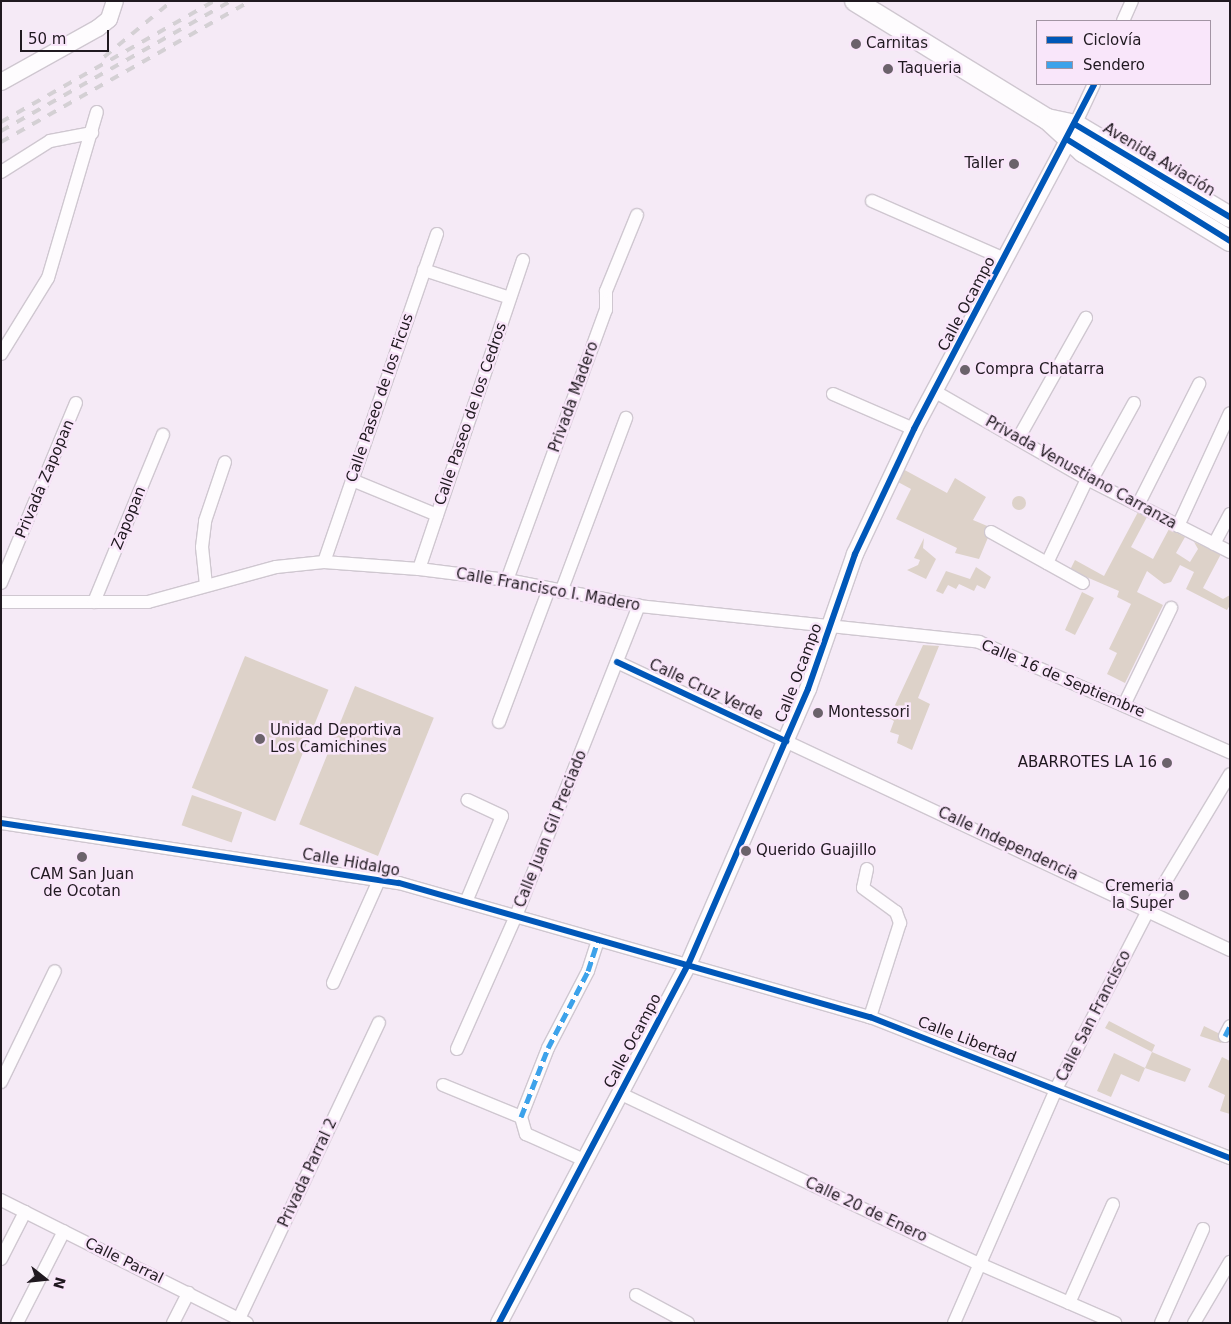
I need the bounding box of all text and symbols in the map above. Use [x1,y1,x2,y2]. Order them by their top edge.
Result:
scale bar [22,20,111,52]
legend [1036,20,1211,85]
text: 50 m [28,30,66,48]
text: Ciclovía [1083,31,1141,49]
place label: Carnitas [866,35,928,53]
marker: Carnitas [850,38,862,50]
text: Sendero [1083,56,1145,74]
place label: Taqueria [898,60,962,78]
marker: Taqueria [882,63,894,75]
street label: Avenida Aviación [1100,119,1218,201]
place label: Taller [964,155,1004,173]
marker: Taller [1008,158,1020,170]
street label: Calle Ocampo [935,254,999,354]
street label: Calle Paseo de los Ficus [343,311,417,485]
street label: Calle Paseo de los Cedros [431,320,511,508]
street label: Privada Madero [546,339,602,455]
place label: Compra Chatarra [975,361,1104,379]
marker: Compra Chatarra [959,364,971,376]
street label: Privada Venustiano Carranza [982,413,1180,533]
street label: Privada Zapopan [12,417,78,541]
street label: Zapopan [108,484,150,552]
street label: Calle Francisco I. Madero [455,565,641,615]
street label: Calle Ocampo [772,621,826,725]
street label: Calle 16 de Septiembre [978,636,1148,722]
street label: Calle Cruz Verde [646,656,766,724]
place label: Montessori [828,704,910,722]
marker: Montessori [812,707,824,719]
place label: Unidad Deportiva Los Camichines [270,721,401,756]
marker: Unidad Deportiva Los Camichines [254,733,266,745]
street label: Calle Juan Gil Preciado [511,748,591,910]
place label: ABARROTES LA 16 [1018,754,1157,772]
marker: ABARROTES LA 16 [1161,757,1173,769]
street label: Calle Independencia [935,804,1081,884]
place label: Querido Guajillo [756,842,877,860]
marker: Querido Guajillo [740,845,752,857]
street label: Calle Hidalgo [301,846,401,880]
marker: CAM San Juan de Ocotan [76,851,88,863]
place label: CAM San Juan de Ocotan [30,865,134,900]
place label: Cremeria la Super [1105,877,1174,912]
marker: Cremeria la Super [1178,889,1190,901]
street label: Calle San Francisco [1053,947,1135,1085]
street label: Calle Ocampo [601,991,665,1091]
street label: Calle Libertad [915,1013,1019,1067]
street label: Privada Parral 2 [275,1116,341,1230]
street label: Calle 20 de Enero [802,1174,930,1246]
street label: Calle Parral [82,1234,166,1288]
north arrow [20,1254,70,1304]
text: N [50,1275,69,1291]

